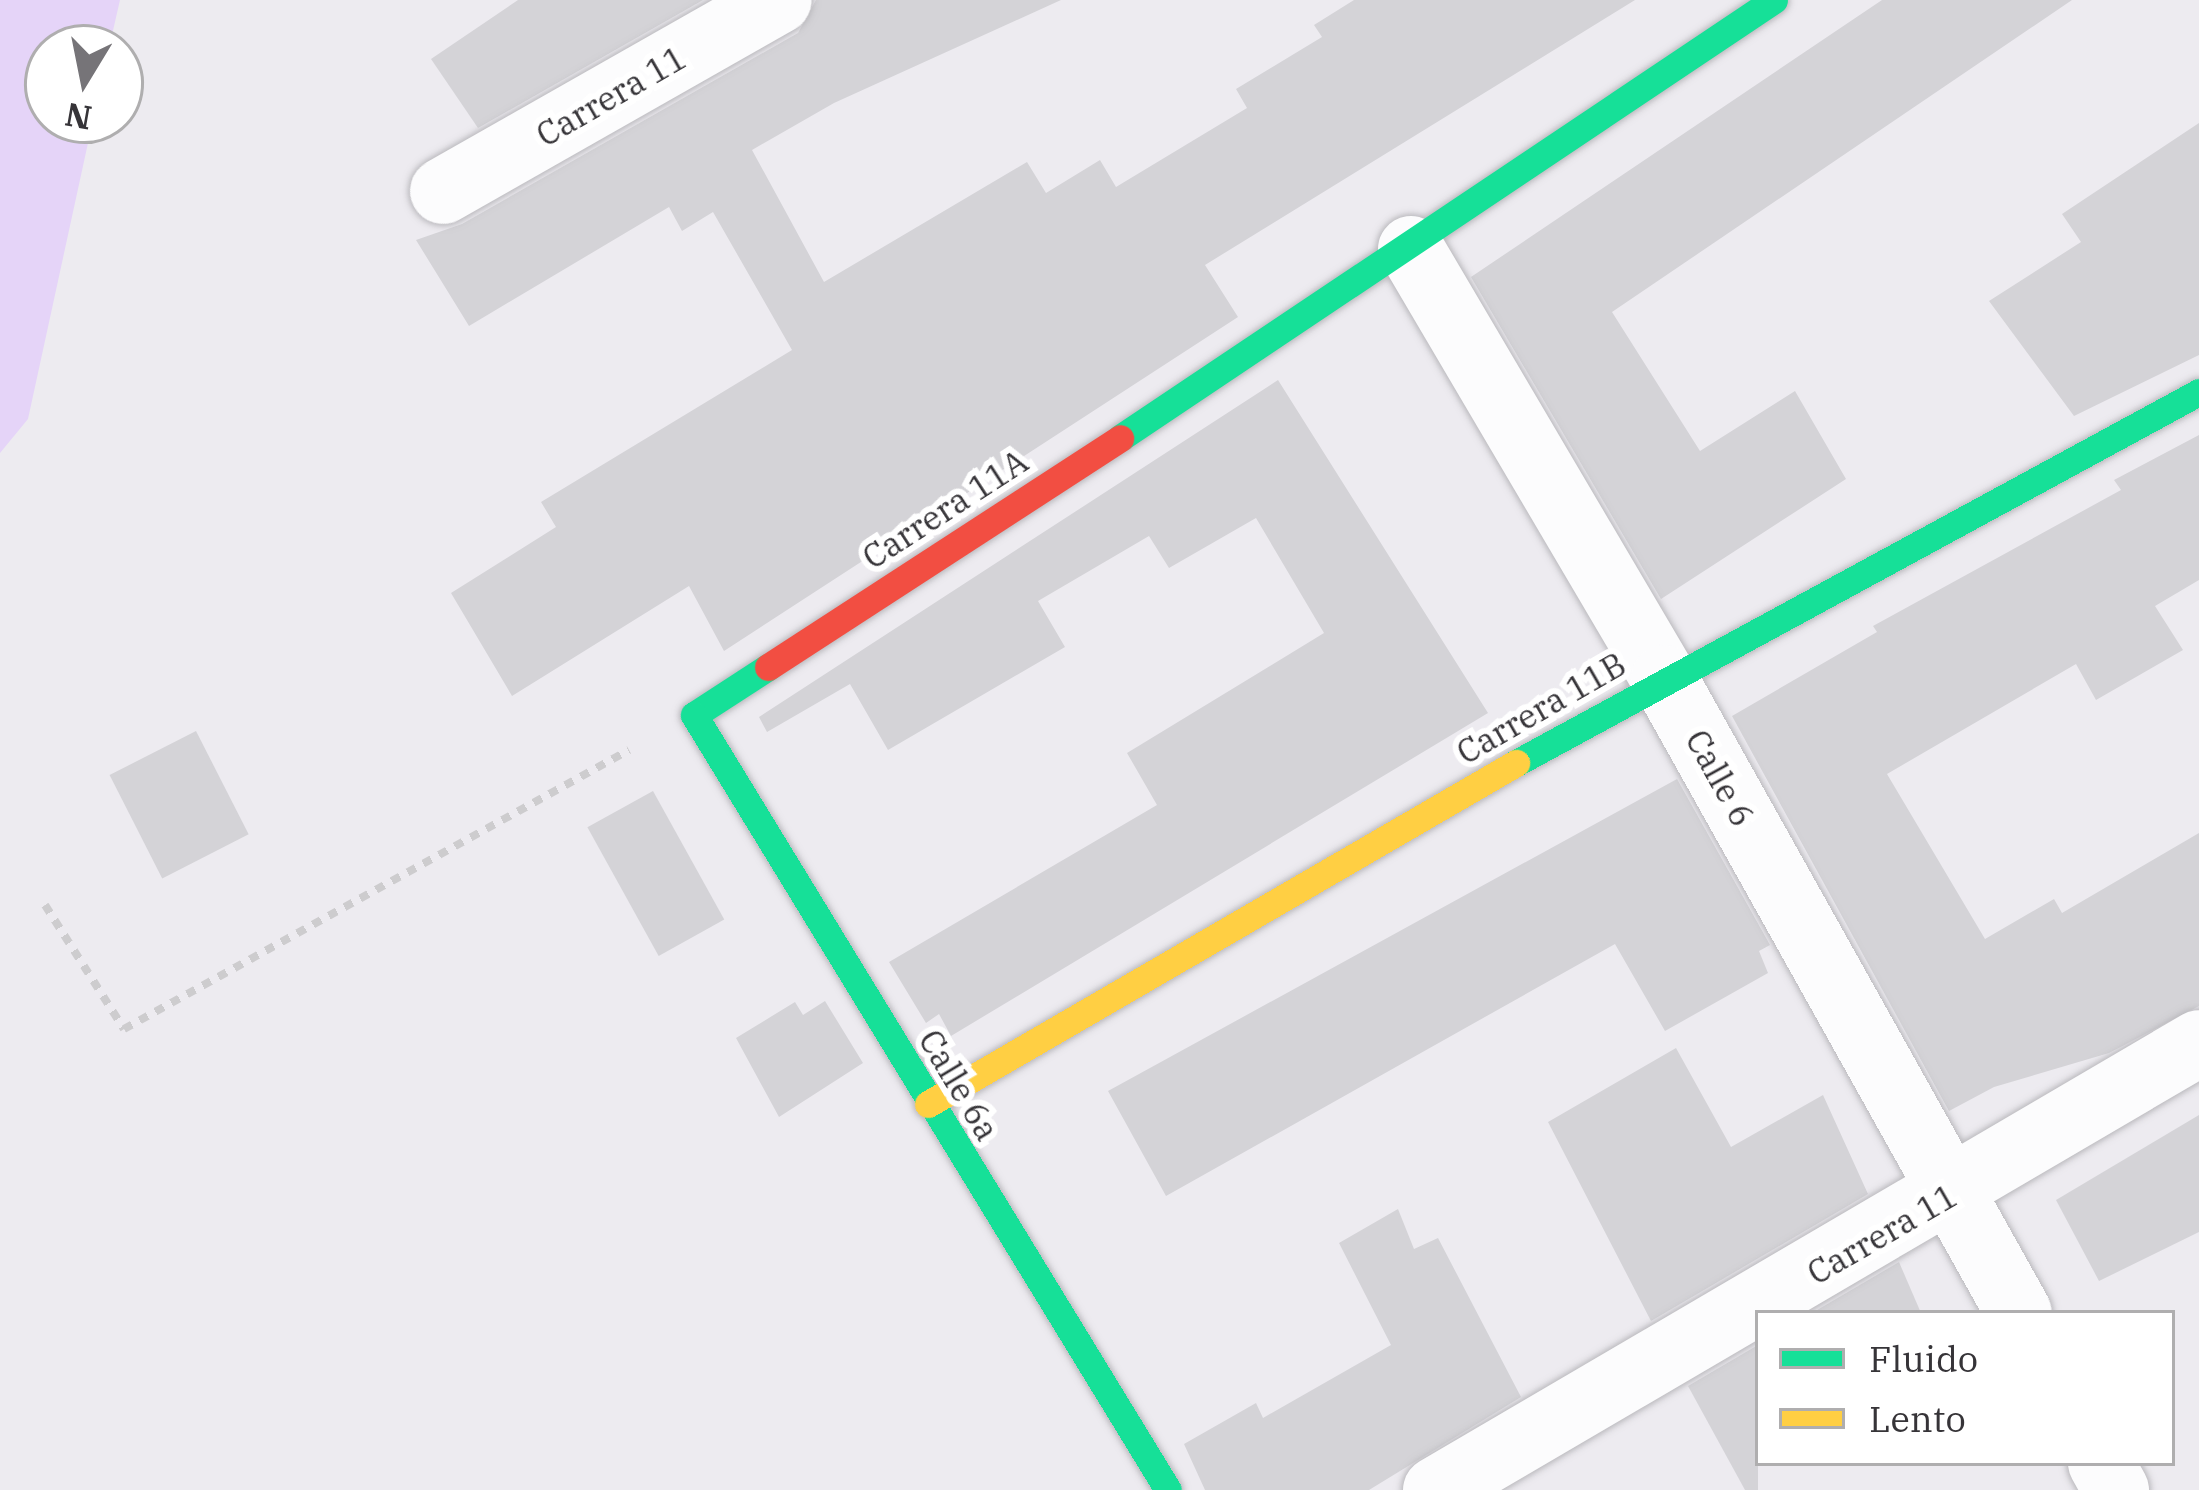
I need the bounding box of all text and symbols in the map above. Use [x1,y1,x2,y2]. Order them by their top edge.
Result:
north arrow [24,24,144,144]
street label: Carrera 11 [529,37,693,155]
text: N [62,94,95,140]
street label: Carrera 11A [855,441,1035,577]
street label: Carrera 11B [1450,644,1632,772]
street label: Calle 6 [1677,723,1763,833]
street label: Calle 6a [911,1022,1007,1148]
street label: Carrera 11 [1800,1175,1964,1293]
legend [1755,1310,2175,1466]
text: Fluido [1869,1335,1978,1382]
text: Lento [1869,1395,1966,1442]

